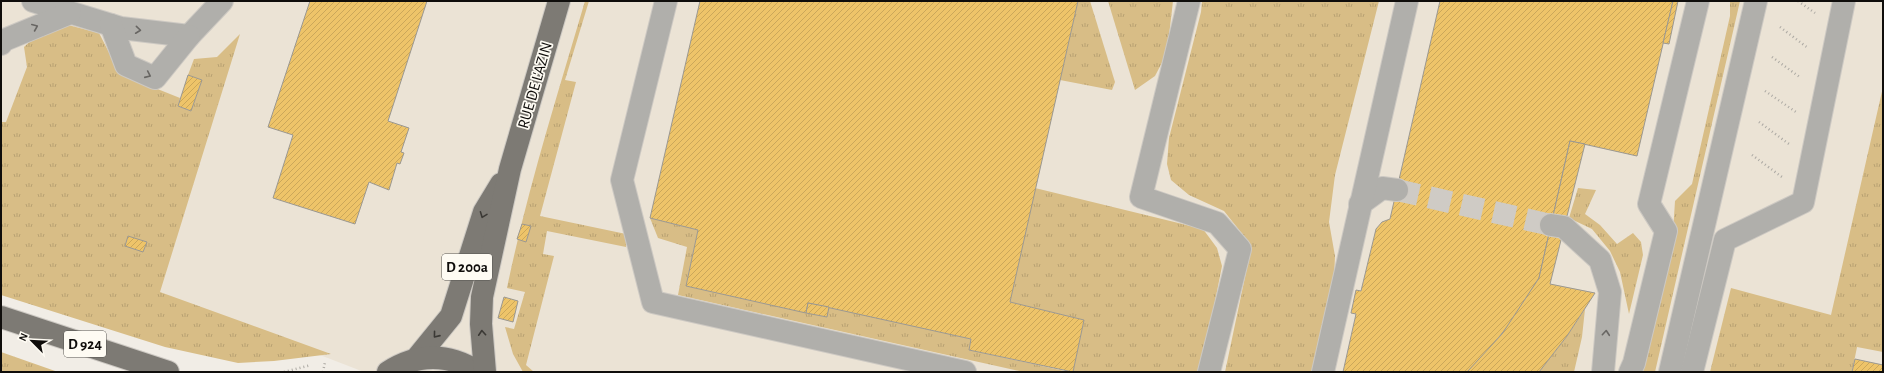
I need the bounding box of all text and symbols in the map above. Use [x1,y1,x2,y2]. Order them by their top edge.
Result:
one-way arrow [31,24,38,32]
one-way arrow [135,25,141,34]
street label: RUE DE L'AZIN [515,40,555,130]
one-way arrow [144,70,152,78]
one-way arrow [480,211,488,218]
road number: D 200a [442,254,492,280]
north arrow [12,321,52,361]
one-way arrow [434,330,441,337]
one-way arrow [477,330,486,336]
one-way arrow [1602,330,1611,336]
text: N [17,331,30,343]
road number: D 924 [64,331,106,357]

